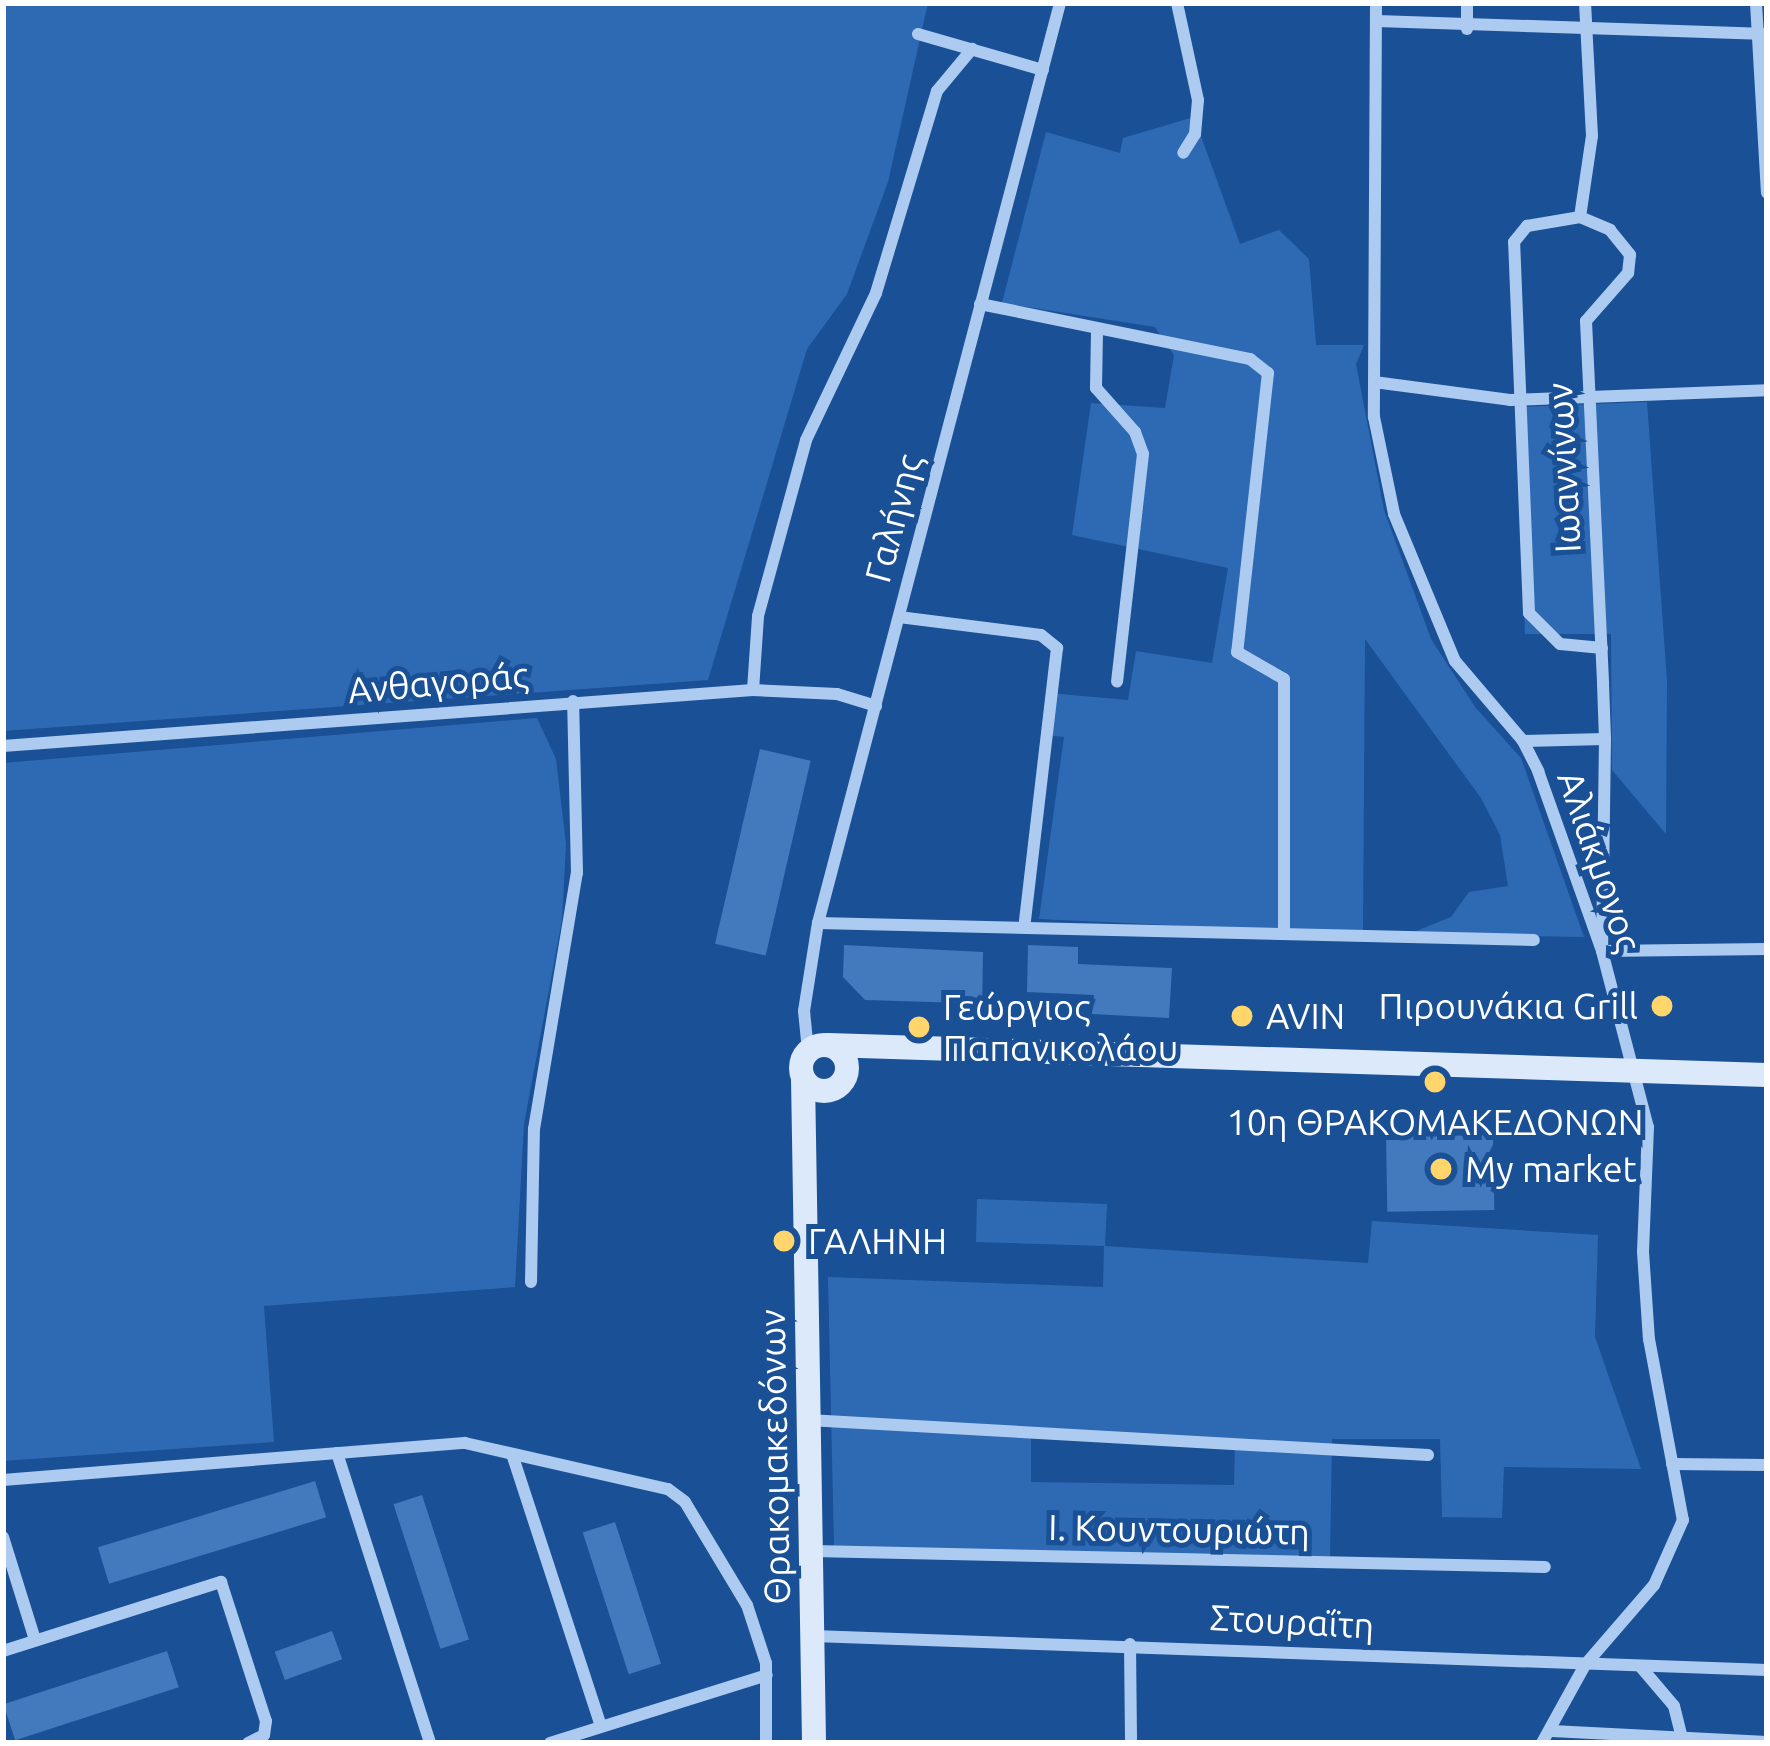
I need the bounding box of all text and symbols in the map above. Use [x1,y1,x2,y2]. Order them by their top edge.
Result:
street label: Ιωαννίνων [1537,382,1589,554]
street label: Γαλήνης [855,449,931,587]
street label: Ανθαγοράς [346,653,530,711]
street label: Αλιάκμονος [1549,765,1651,957]
place label: Γεώργιος Παπανικολάου [943,984,1178,1069]
place label: Πιρουνάκια Grill [1379,984,1638,1028]
marker: Πιρουνάκια Grill [1649,993,1675,1019]
place label: AVIN [1266,994,1345,1038]
marker: AVIN [1229,1003,1255,1029]
marker: Γεώργιος Παπανικολάου [906,1014,932,1040]
marker: 10η ΘΡΑΚΟΜΑΚΕΔΟΝΩΝ [1422,1069,1448,1095]
place label: 10η ΘΡΑΚΟΜΑΚΕΔΟΝΩΝ [1227,1100,1643,1144]
place label: My market [1465,1147,1637,1191]
marker: My market [1428,1156,1454,1182]
place label: ΓΑΛΗΝΗ [808,1219,947,1263]
marker: ΓΑΛΗΝΗ [771,1228,797,1254]
street label: Θρακομακεδόνων [750,1309,798,1605]
street label: Ι. Κουντουριώτη [1048,1505,1310,1553]
street label: Στουραΐτη [1209,1595,1375,1647]

